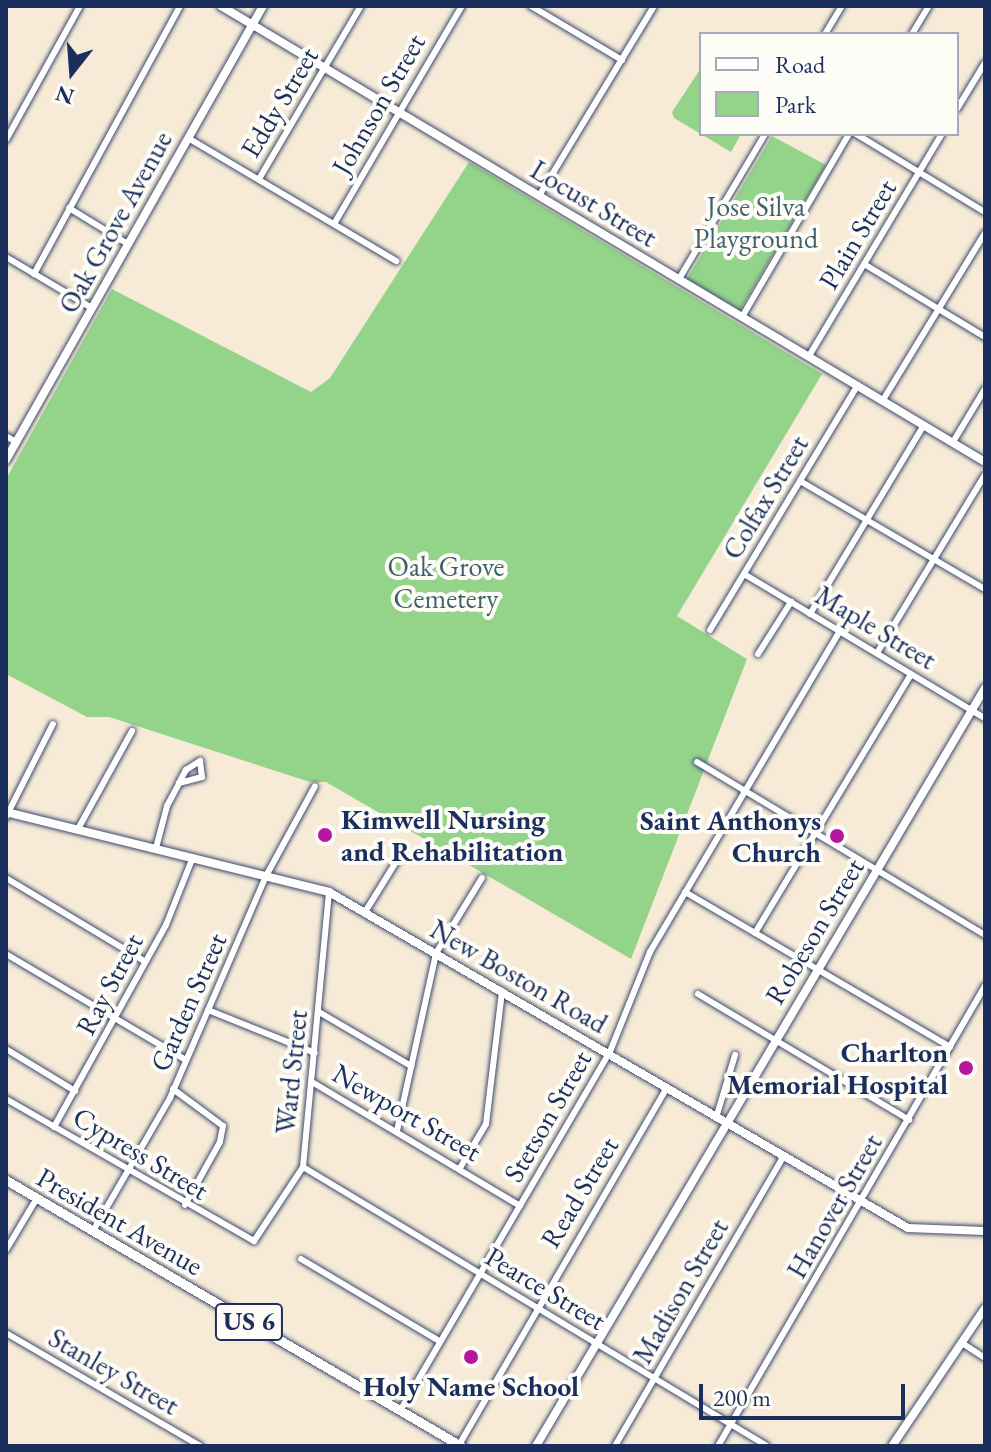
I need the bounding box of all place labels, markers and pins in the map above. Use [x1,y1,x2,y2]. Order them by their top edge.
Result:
place label: Kimwell Nursing and Rehabilitation [341,802,563,868]
place label: Saint Anthonys Church [640,803,821,869]
marker: Kimwell Nursing and Rehabilitation [316,826,334,844]
marker: Saint Anthonys Church [828,827,846,845]
place label: Charlton Memorial Hospital [727,1035,948,1101]
marker: Charlton Memorial Hospital [955,1057,977,1079]
marker: Holy Name School [462,1348,480,1366]
place label: Holy Name School [363,1369,579,1403]

